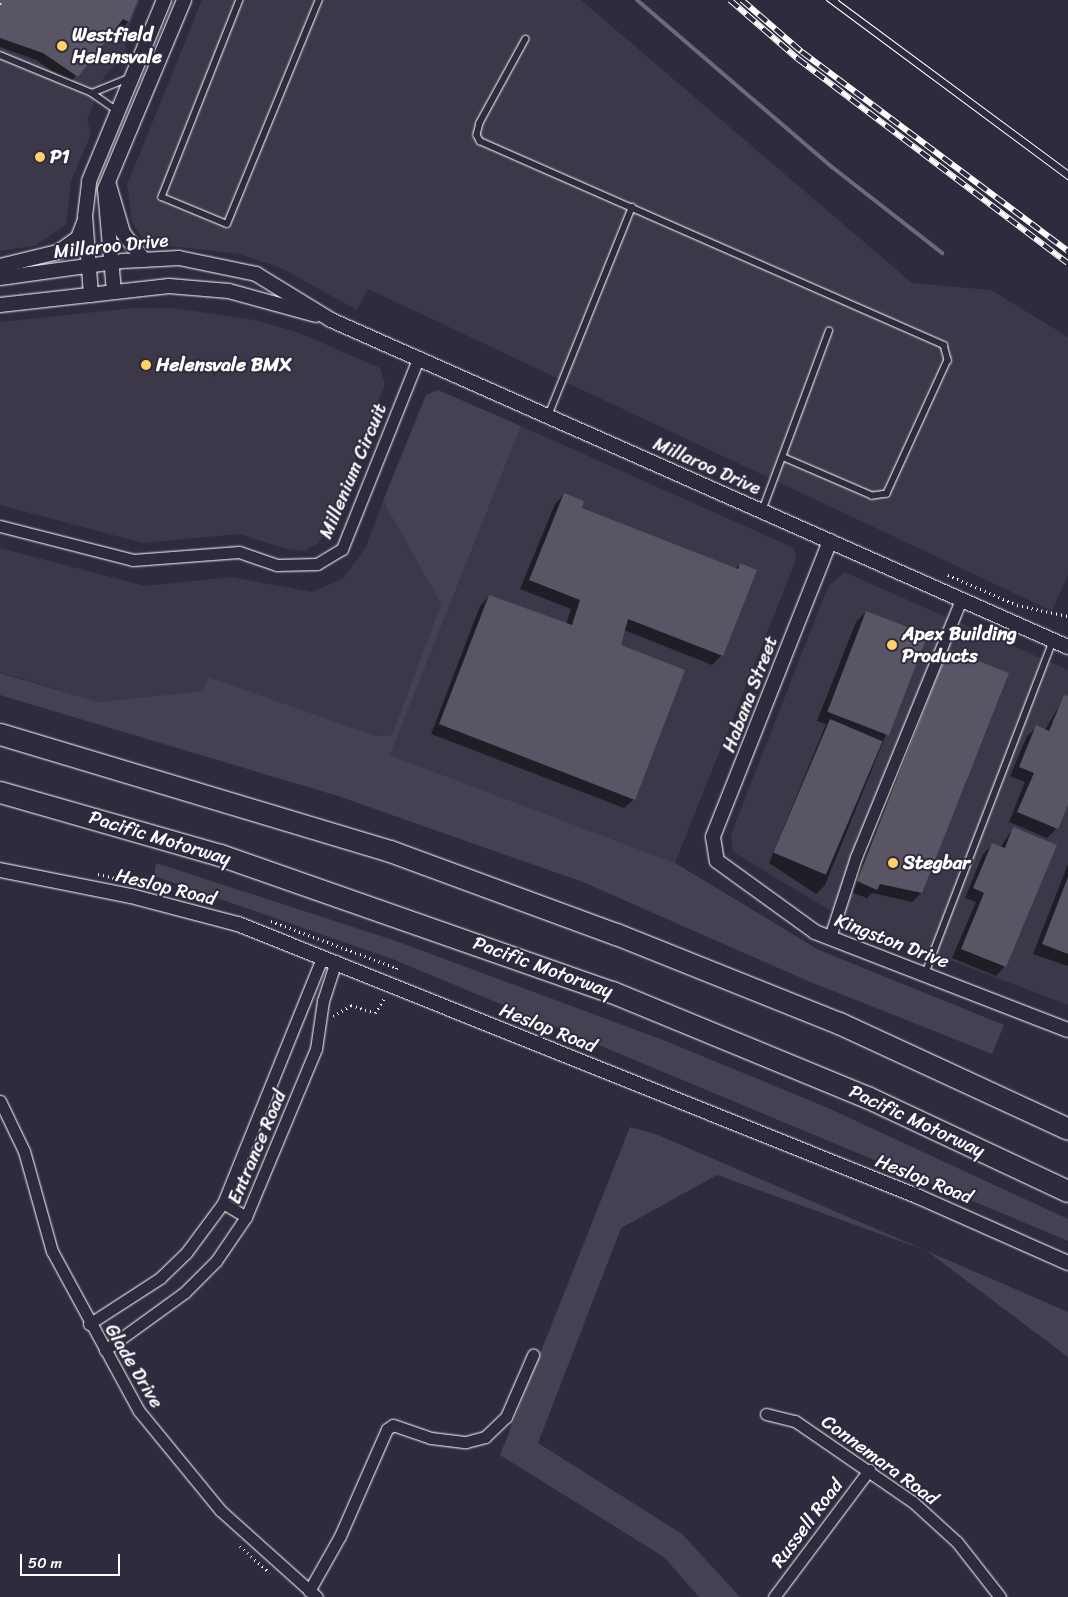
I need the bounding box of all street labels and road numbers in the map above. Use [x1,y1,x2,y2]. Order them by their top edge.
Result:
street label: Millaroo Drive [52,229,170,263]
street label: Millenium Circuit [314,400,392,542]
street label: Millaroo Drive [649,432,765,500]
street label: Habana Street [717,633,783,755]
street label: Pacific Motorway [86,806,234,870]
street label: Heslop Road [113,864,219,910]
street label: Kingston Drive [832,909,952,973]
street label: Pacific Motorway [470,931,616,1003]
street label: Heslop Road [496,998,600,1058]
street label: Pacific Motorway [845,1079,989,1163]
street label: Entrance Road [223,1087,291,1207]
street label: Heslop Road [872,1149,976,1209]
street label: Glade Drive [100,1320,168,1412]
street label: Connemara Road [817,1410,943,1510]
street label: Russell Road [766,1474,848,1572]

